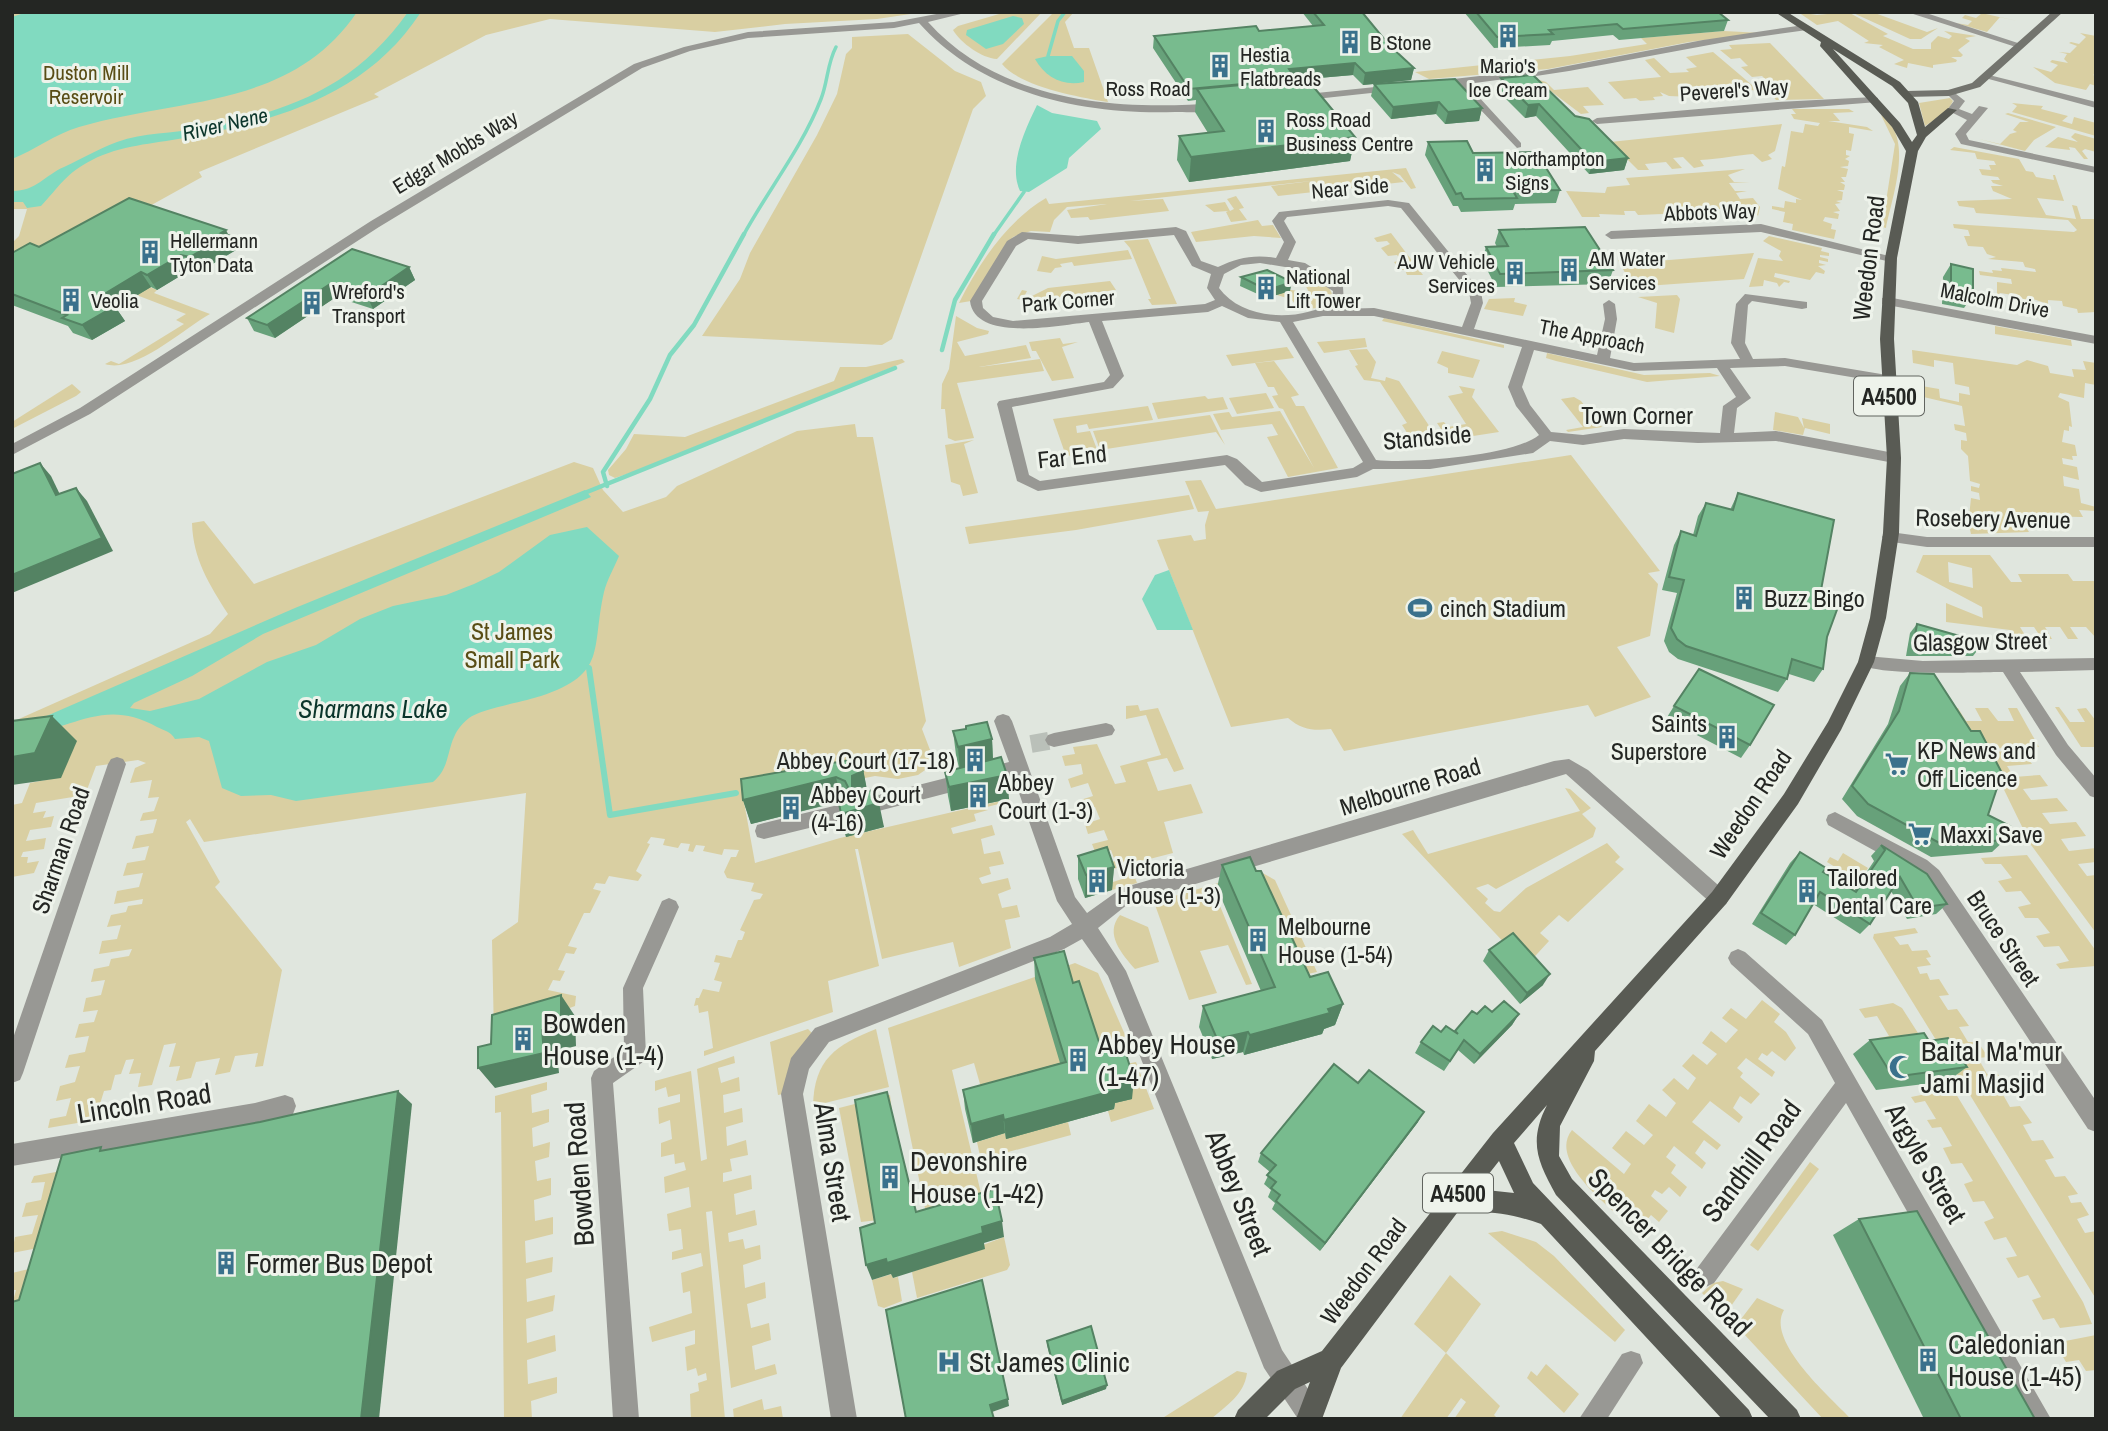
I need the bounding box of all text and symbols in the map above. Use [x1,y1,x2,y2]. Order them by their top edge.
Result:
building icon: Mario's Ice Cream [1494,22,1522,50]
building icon: B Stone [1336,28,1364,56]
place label: B Stone [1370,28,1431,57]
place label: Hestia Flatbreads [1240,40,1321,93]
place label: Mario's Ice Cream [1468,51,1548,104]
building icon: Hestia Flatbreads [1206,52,1234,80]
park label: Duston Mill Reservoir [43,58,129,111]
street label: Peverel's Way [1679,72,1790,108]
street label: Ross Road [1105,74,1191,103]
water label: River Nene [179,100,271,148]
street label: Edgar Mobbs Way [387,103,523,201]
place label: Ross Road Business Centre [1286,105,1413,158]
building icon: Ross Road Business Centre [1252,117,1280,145]
place label: Northampton Signs [1505,144,1605,197]
building icon: Northampton Signs [1471,156,1499,184]
street label: Near Side [1310,170,1390,206]
street label: Weedon Road [1844,194,1892,322]
street label: Abbots Way [1662,196,1757,228]
place label: Hellermann Tyton Data [170,226,258,279]
building icon: Hellermann Tyton Data [136,238,164,266]
place label: AM Water Services [1588,244,1665,297]
place label: AJW Vehicle Services [1396,247,1495,300]
building icon: AM Water Services [1555,256,1583,284]
building icon: AJW Vehicle Services [1501,259,1529,287]
place label: National Lift Tower [1286,262,1361,315]
building icon: National Lift Tower [1252,274,1280,302]
street label: Malcolm Drive [1938,275,2052,325]
place label: Wreford's Transport [332,277,405,330]
street label: Park Corner [1020,282,1116,319]
building icon: Veolia [57,286,85,314]
place label: Veolia [91,286,139,315]
building icon: Wreford's Transport [298,289,326,317]
street label: The Approach [1537,312,1647,360]
road number: A4500 [1854,376,1924,416]
street label: Town Corner [1581,399,1693,431]
street label: Standside [1381,417,1473,457]
street label: Far End [1036,436,1108,476]
street label: Rosebery Avenue [1915,501,2071,535]
place label: Buzz Bingo [1764,582,1865,614]
building icon: Buzz Bingo [1730,584,1758,612]
place label: cinch Stadium [1440,592,1566,624]
sports icon: cinch Stadium [1406,594,1434,622]
park label: St James Small Park [464,615,560,675]
street label: Glasgow Street [1912,624,2048,658]
water label: Sharmans Lake [298,691,448,726]
place label: Saints Superstore [1611,707,1707,767]
building icon: Saints Superstore [1713,723,1741,751]
place label: KP News and Off Licence [1917,734,2036,794]
street label: Weedon Road [1702,743,1798,865]
place label: Abbey Court (17-18) [776,744,955,776]
building icon: Abbey Court (17-18) [961,746,989,774]
street label: Melbourne Road [1336,749,1484,823]
supermarket icon: KP News and Off Licence [1883,750,1911,778]
place label: Abbey Court (1-3) [997,766,1093,826]
place label: Abbey Court (4-16) [810,778,921,838]
street label: Sharman Road [23,782,97,918]
building icon: Abbey Court (1-3) [964,782,992,810]
building icon: Abbey Court (4-16) [777,794,805,822]
place label: Maxxi Save [1940,818,2043,850]
supermarket icon: Maxxi Save [1906,820,1934,848]
place label: Victoria House (1-3) [1117,851,1221,911]
place label: Tailored Dental Care [1827,861,1932,921]
building icon: Victoria House (1-3) [1083,867,1111,895]
building icon: Tailored Dental Care [1793,877,1821,905]
street label: Bruce Street [1960,884,2048,993]
place label: Melbourne House (1-54) [1278,910,1393,970]
building icon: Melbourne House (1-54) [1244,926,1272,954]
place label: Bowden House (1-4) [543,1004,664,1074]
building icon: Bowden House (1-4) [509,1025,537,1053]
place label: Abbey House (1-47) [1097,1025,1236,1095]
place label: Baital Ma'mur Jami Masjid [1921,1032,2062,1102]
building icon: Abbey House (1-47) [1064,1046,1092,1074]
mosque icon: Baital Ma'mur Jami Masjid [1887,1053,1915,1081]
street label: Lincoln Road [74,1074,214,1132]
street label: Sandhill Road [1692,1092,1810,1230]
street label: Argyle Street [1876,1095,1976,1230]
street label: Alma Street [805,1099,861,1224]
street label: Bowden Road [555,1101,603,1247]
street label: Abbey Street [1196,1123,1281,1262]
place label: Devonshire House (1-42) [910,1142,1044,1212]
street label: Spencer Bridge Road [1580,1159,1760,1345]
building icon: Devonshire House (1-42) [876,1163,904,1191]
road number: A4500 [1423,1174,1493,1212]
street label: Weedon Road [1312,1211,1414,1331]
place label: Former Bus Depot [246,1244,432,1282]
building icon: Former Bus Depot [212,1249,240,1277]
place label: Caledonian House (1-45) [1948,1325,2082,1395]
place label: St James Clinic [969,1343,1130,1381]
building icon: Caledonian House (1-45) [1914,1346,1942,1374]
hospital icon: St James Clinic [935,1348,963,1376]

